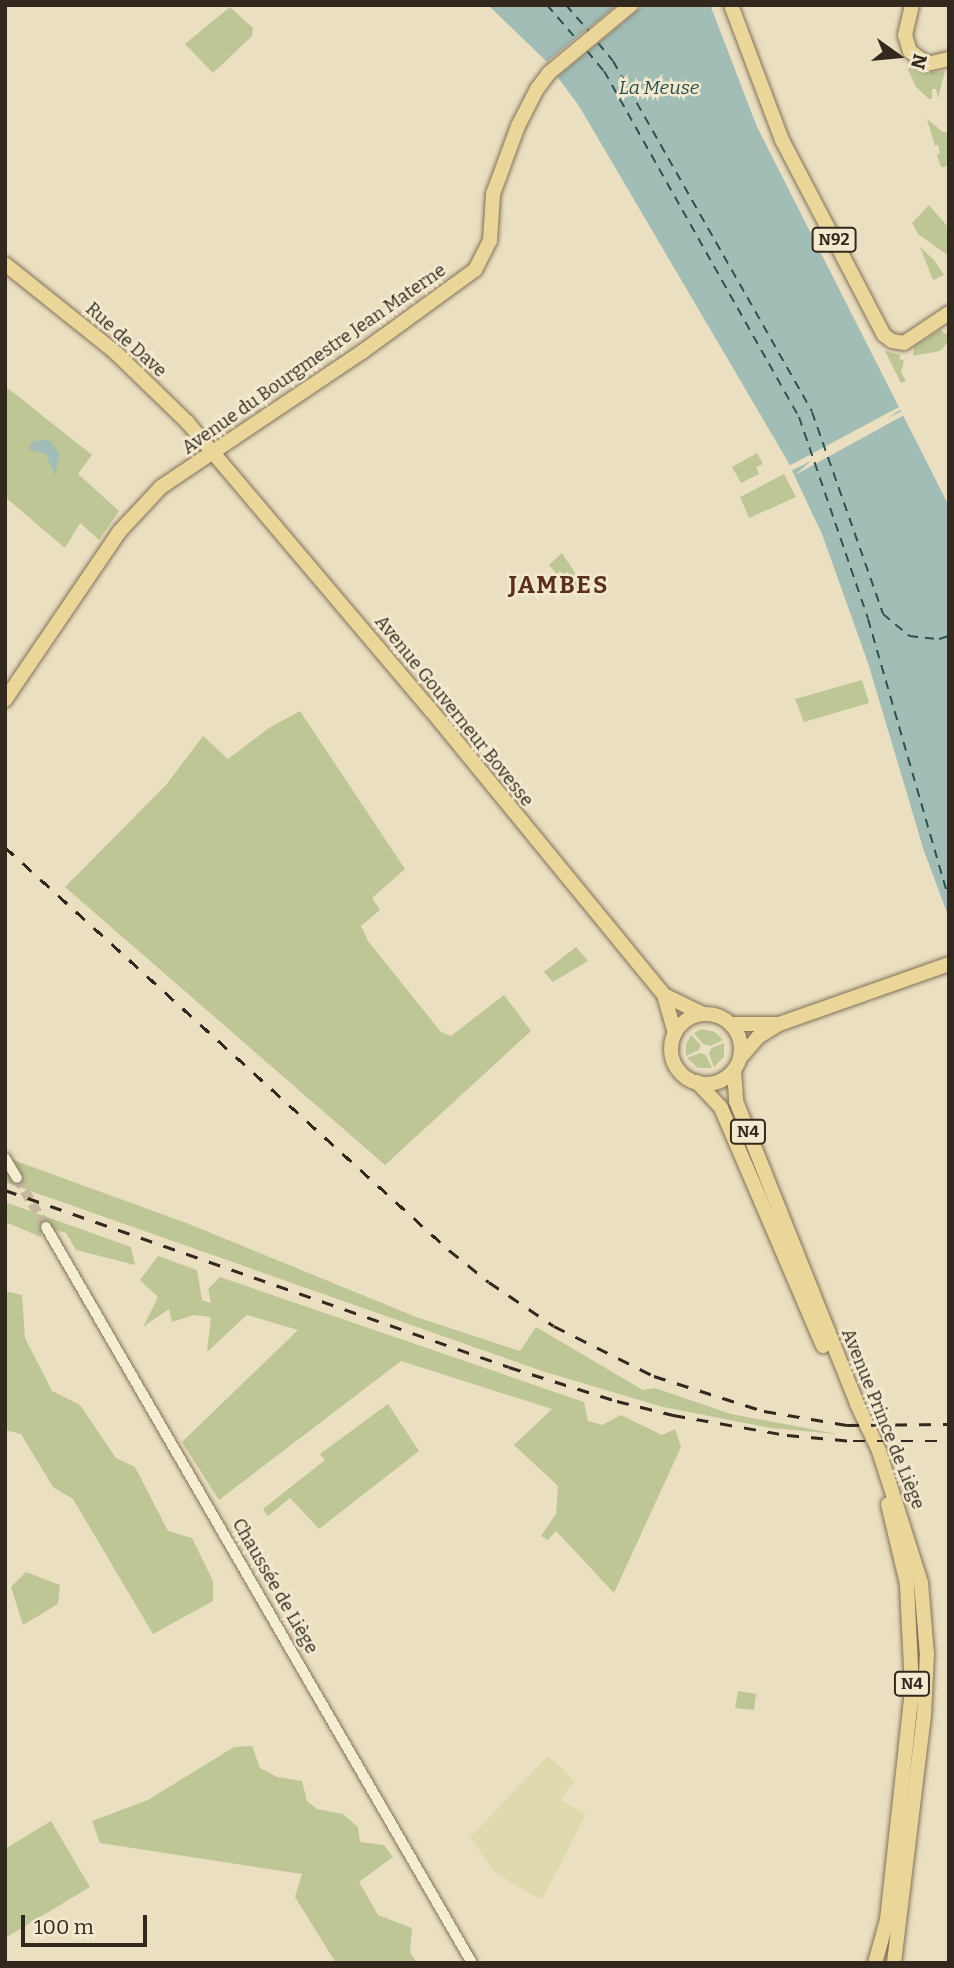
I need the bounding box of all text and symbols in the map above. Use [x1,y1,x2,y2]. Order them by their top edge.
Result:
north arrow [863,21,933,91]
text: N [906,51,932,72]
water label: La Meuse [619,77,699,99]
road number: N92 [811,228,857,252]
street label: Avenue du Bourgmestre Jean Materne [178,259,450,459]
street label: Rue de Dave [81,298,171,382]
district label: JAMBES [509,572,609,600]
street label: Avenue Gouverneur Bovesse [370,611,538,811]
road number: N4 [729,1120,767,1144]
street label: Avenue Prince de Liège [837,1326,929,1512]
street label: Chaussée de Liège [228,1515,322,1657]
road number: N4 [893,1672,931,1696]
scale bar [24,1902,150,1946]
text: 100 m [34,1914,94,1940]

